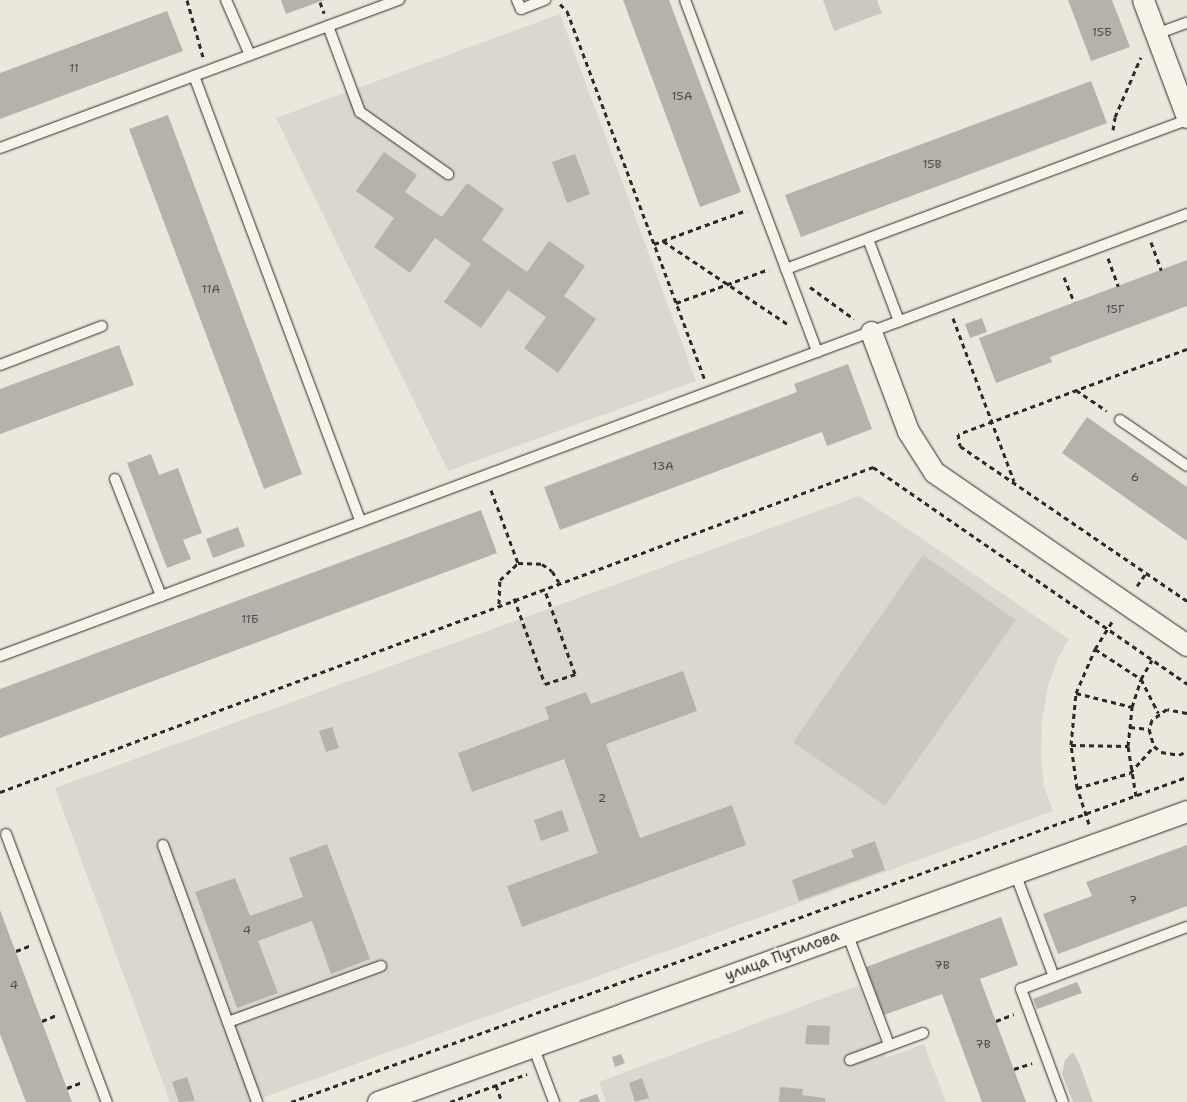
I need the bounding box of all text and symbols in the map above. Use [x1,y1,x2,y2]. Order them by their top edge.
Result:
house number: 15Б [1092,26,1112,40]
house number: 11 [69,62,79,76]
house number: 15А [672,90,692,104]
house number: 15В [922,158,942,172]
house number: 11А [202,283,220,297]
house number: 15Г [1106,303,1124,317]
house number: 13А [652,460,674,474]
house number: 6 [1131,471,1139,485]
house number: 11Б [241,613,259,627]
house number: 2 [598,792,606,806]
house number: 7 [1129,894,1137,908]
house number: 4 [243,924,251,938]
street label: улица Путилова [722,927,842,985]
house number: 7В [934,959,950,973]
house number: 4 [10,979,18,993]
house number: 7В [975,1038,991,1052]

